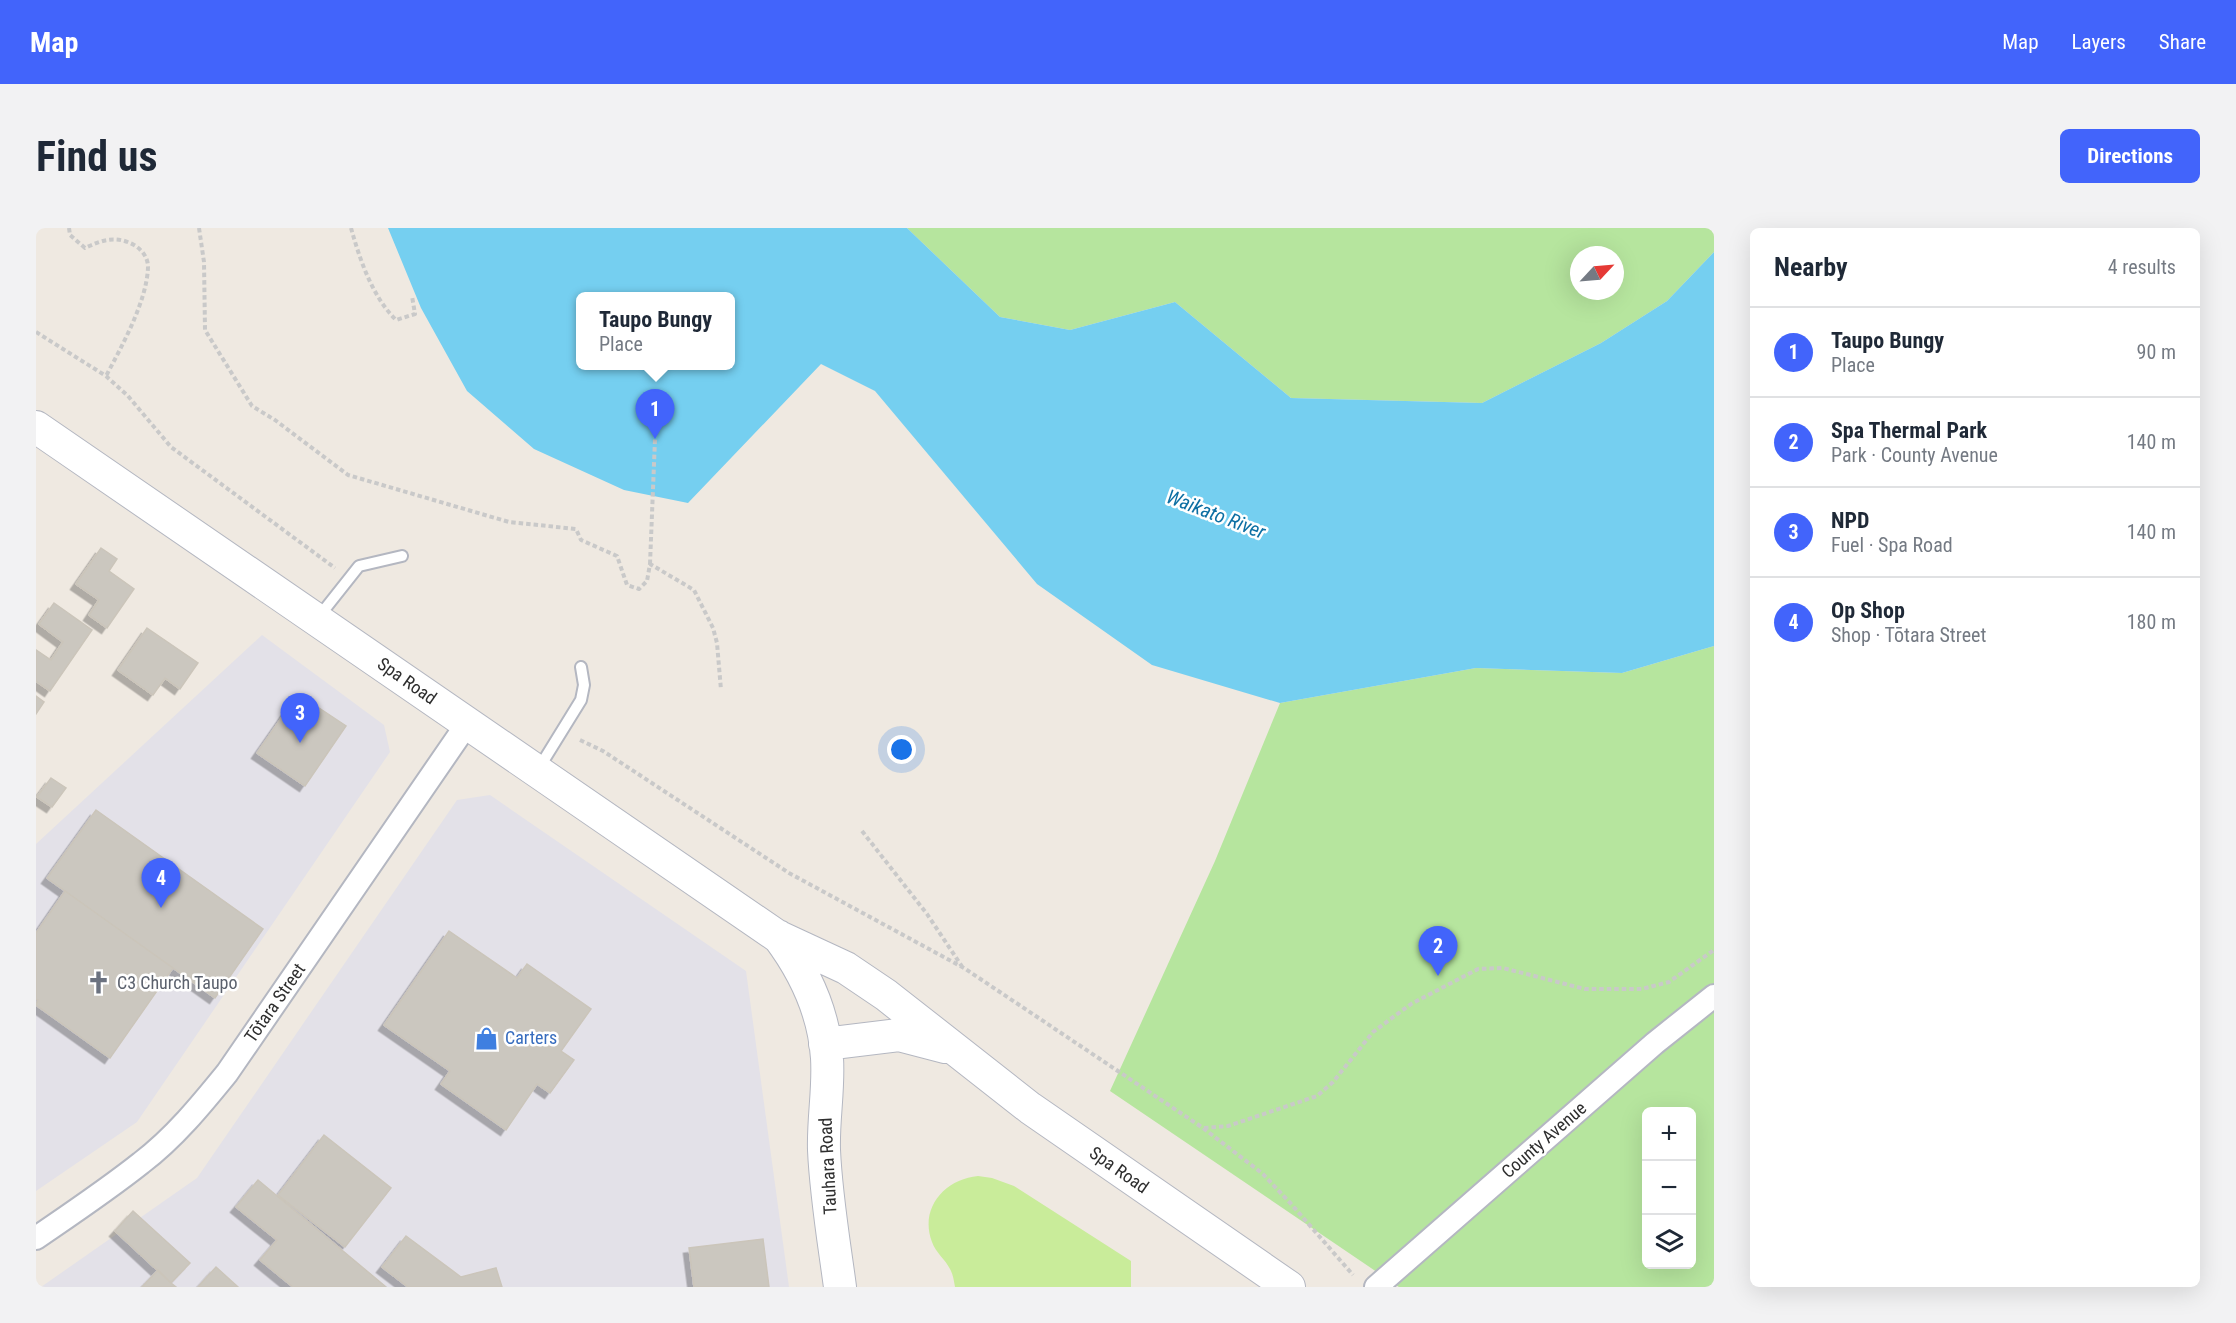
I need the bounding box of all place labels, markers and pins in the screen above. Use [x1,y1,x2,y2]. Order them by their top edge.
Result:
pin: 1 [636,390,674,439]
pin: 3 [280,694,320,743]
pin: 4 [142,858,180,908]
pin: 2 [1418,926,1458,976]
church icon: C3 Church Taupo [86,970,112,996]
place label: C3 Church Taupo [117,972,238,993]
shop icon: Carters [474,1025,500,1051]
place label: Carters [505,1027,557,1048]

